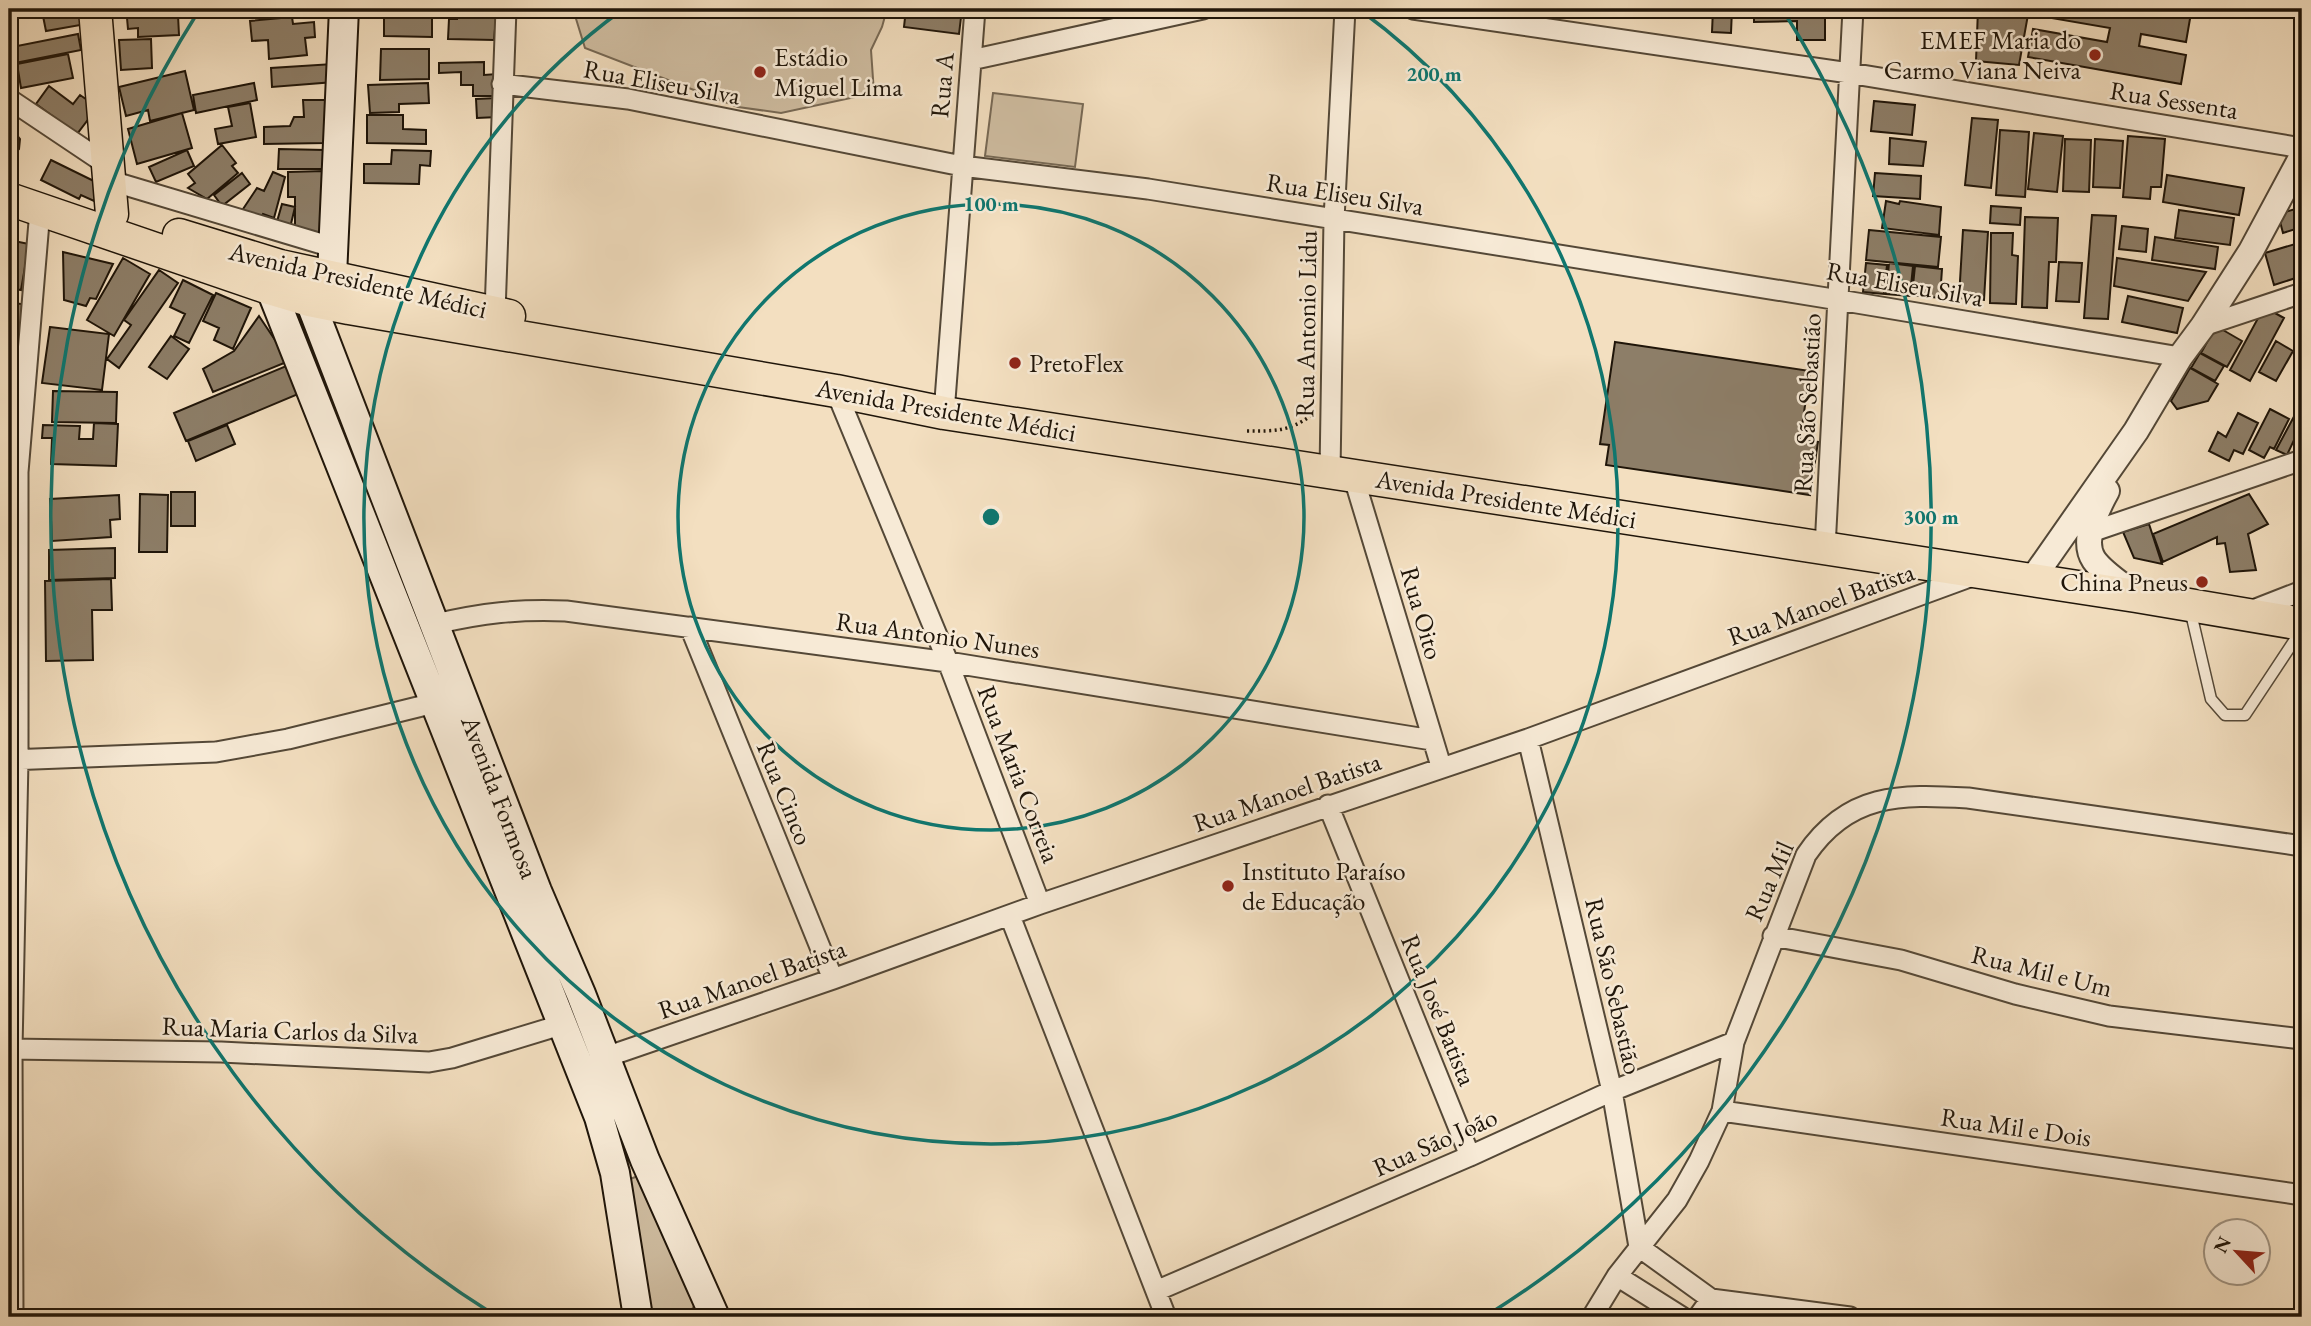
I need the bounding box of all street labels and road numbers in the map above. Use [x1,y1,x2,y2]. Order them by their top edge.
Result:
street label: Rua A [922,50,962,119]
street label: Rua Eliseu Silva [581,51,744,113]
street label: Rua Sessenta [2108,73,2241,127]
street label: Rua Eliseu Silva [1264,165,1427,223]
street label: Rua Antonio Lidu [1287,230,1325,418]
street label: Avenida Presidente Médici [225,234,490,326]
street label: Rua Eliseu Silva [1824,253,1987,315]
street label: Rua São Sebastião [1785,312,1829,494]
street label: Avenida Presidente Médici [812,370,1079,450]
street label: Avenida Presidente Médici [1372,461,1639,536]
street label: Rua Manoel Batista [1723,554,1920,654]
street label: Rua Oito [1393,563,1451,663]
street label: Rua Antonio Nunes [834,604,1042,666]
street label: Rua Maria Correia [970,680,1069,868]
street label: Avenida Formosa [453,710,547,884]
street label: Rua Cinco [749,736,821,850]
street label: Rua Manoel Batista [1189,744,1386,840]
street label: Rua Mil [1736,836,1802,926]
street label: Rua São Sebastião [1577,894,1651,1078]
street label: Rua José Batista [1393,929,1485,1091]
street label: Rua Manoel Batista [654,931,851,1027]
street label: Rua Mil e Um [1968,937,2116,1005]
street label: Rua Maria Carlos da Silva [161,1009,420,1051]
street label: Rua São João [1367,1099,1503,1185]
street label: Rua Mil e Dois [1939,1100,2093,1154]

